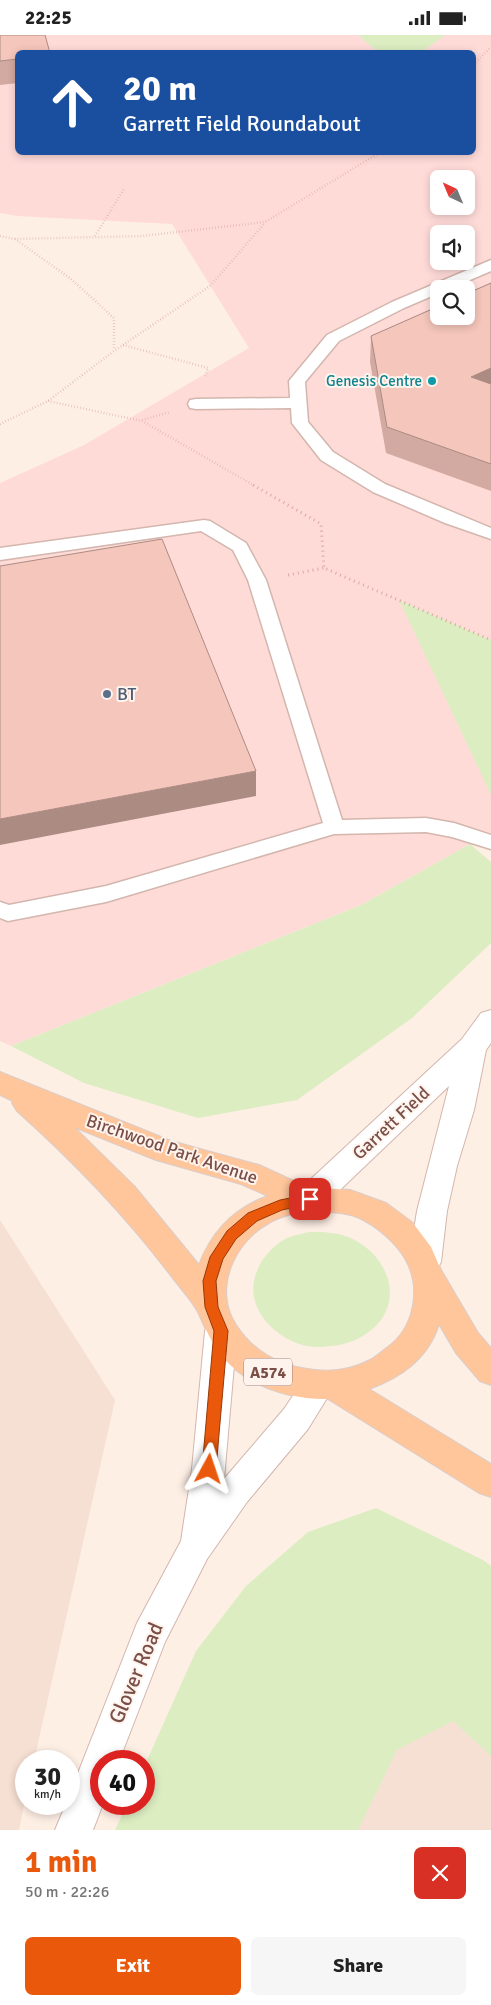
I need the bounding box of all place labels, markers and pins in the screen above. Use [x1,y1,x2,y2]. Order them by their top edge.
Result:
place label: Genesis Centre [326,372,422,390]
marker: Genesis Centre [426,375,438,387]
place label: BT [117,683,137,705]
marker: BT [101,688,113,700]
pin [289,1178,331,1220]

